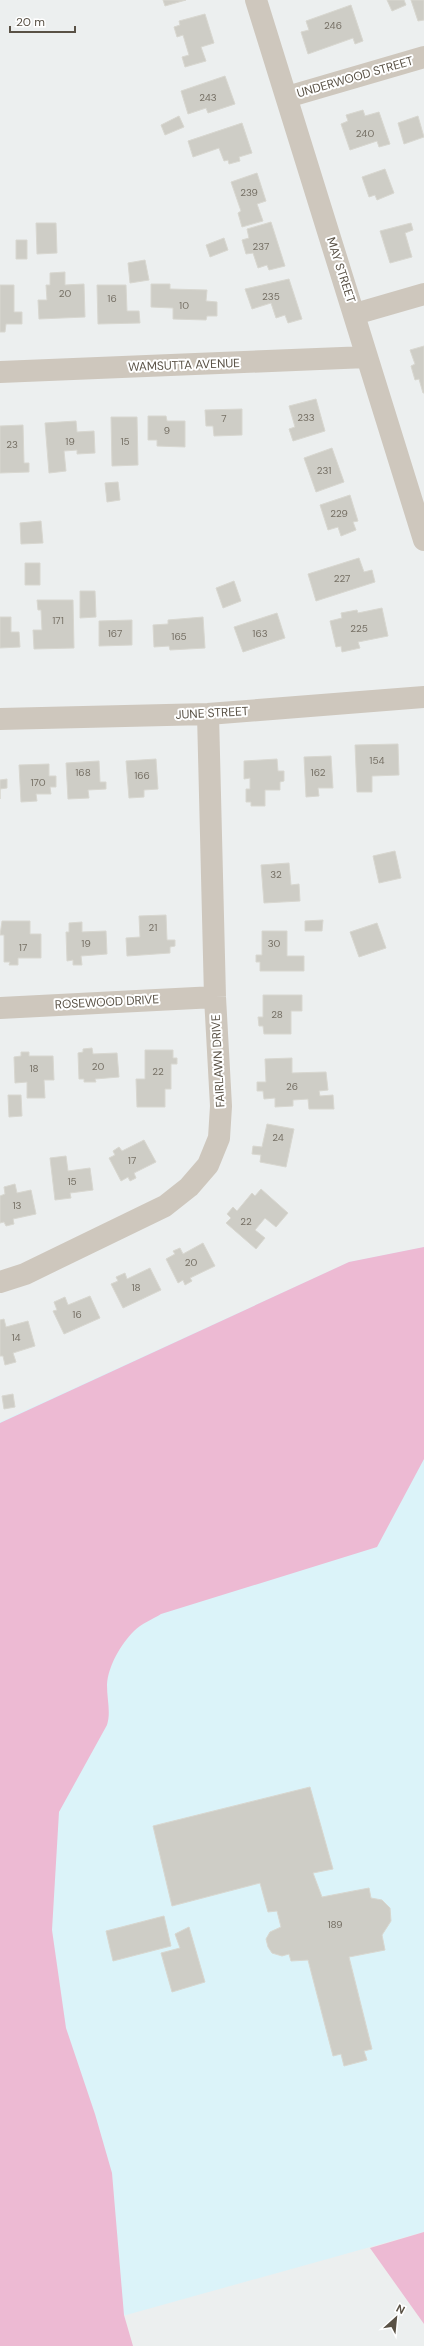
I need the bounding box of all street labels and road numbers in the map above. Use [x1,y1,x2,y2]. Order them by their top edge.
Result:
street label: UNDERWOOD STREET [295,53,415,101]
street label: MAY STREET [323,235,359,305]
street label: WAMSUTTA AVENUE [128,355,240,375]
street label: JUNE STREET [175,703,249,723]
street label: ROSEWOOD DRIVE [54,991,160,1013]
street label: FAIRLAWN DRIVE [208,1014,228,1108]

